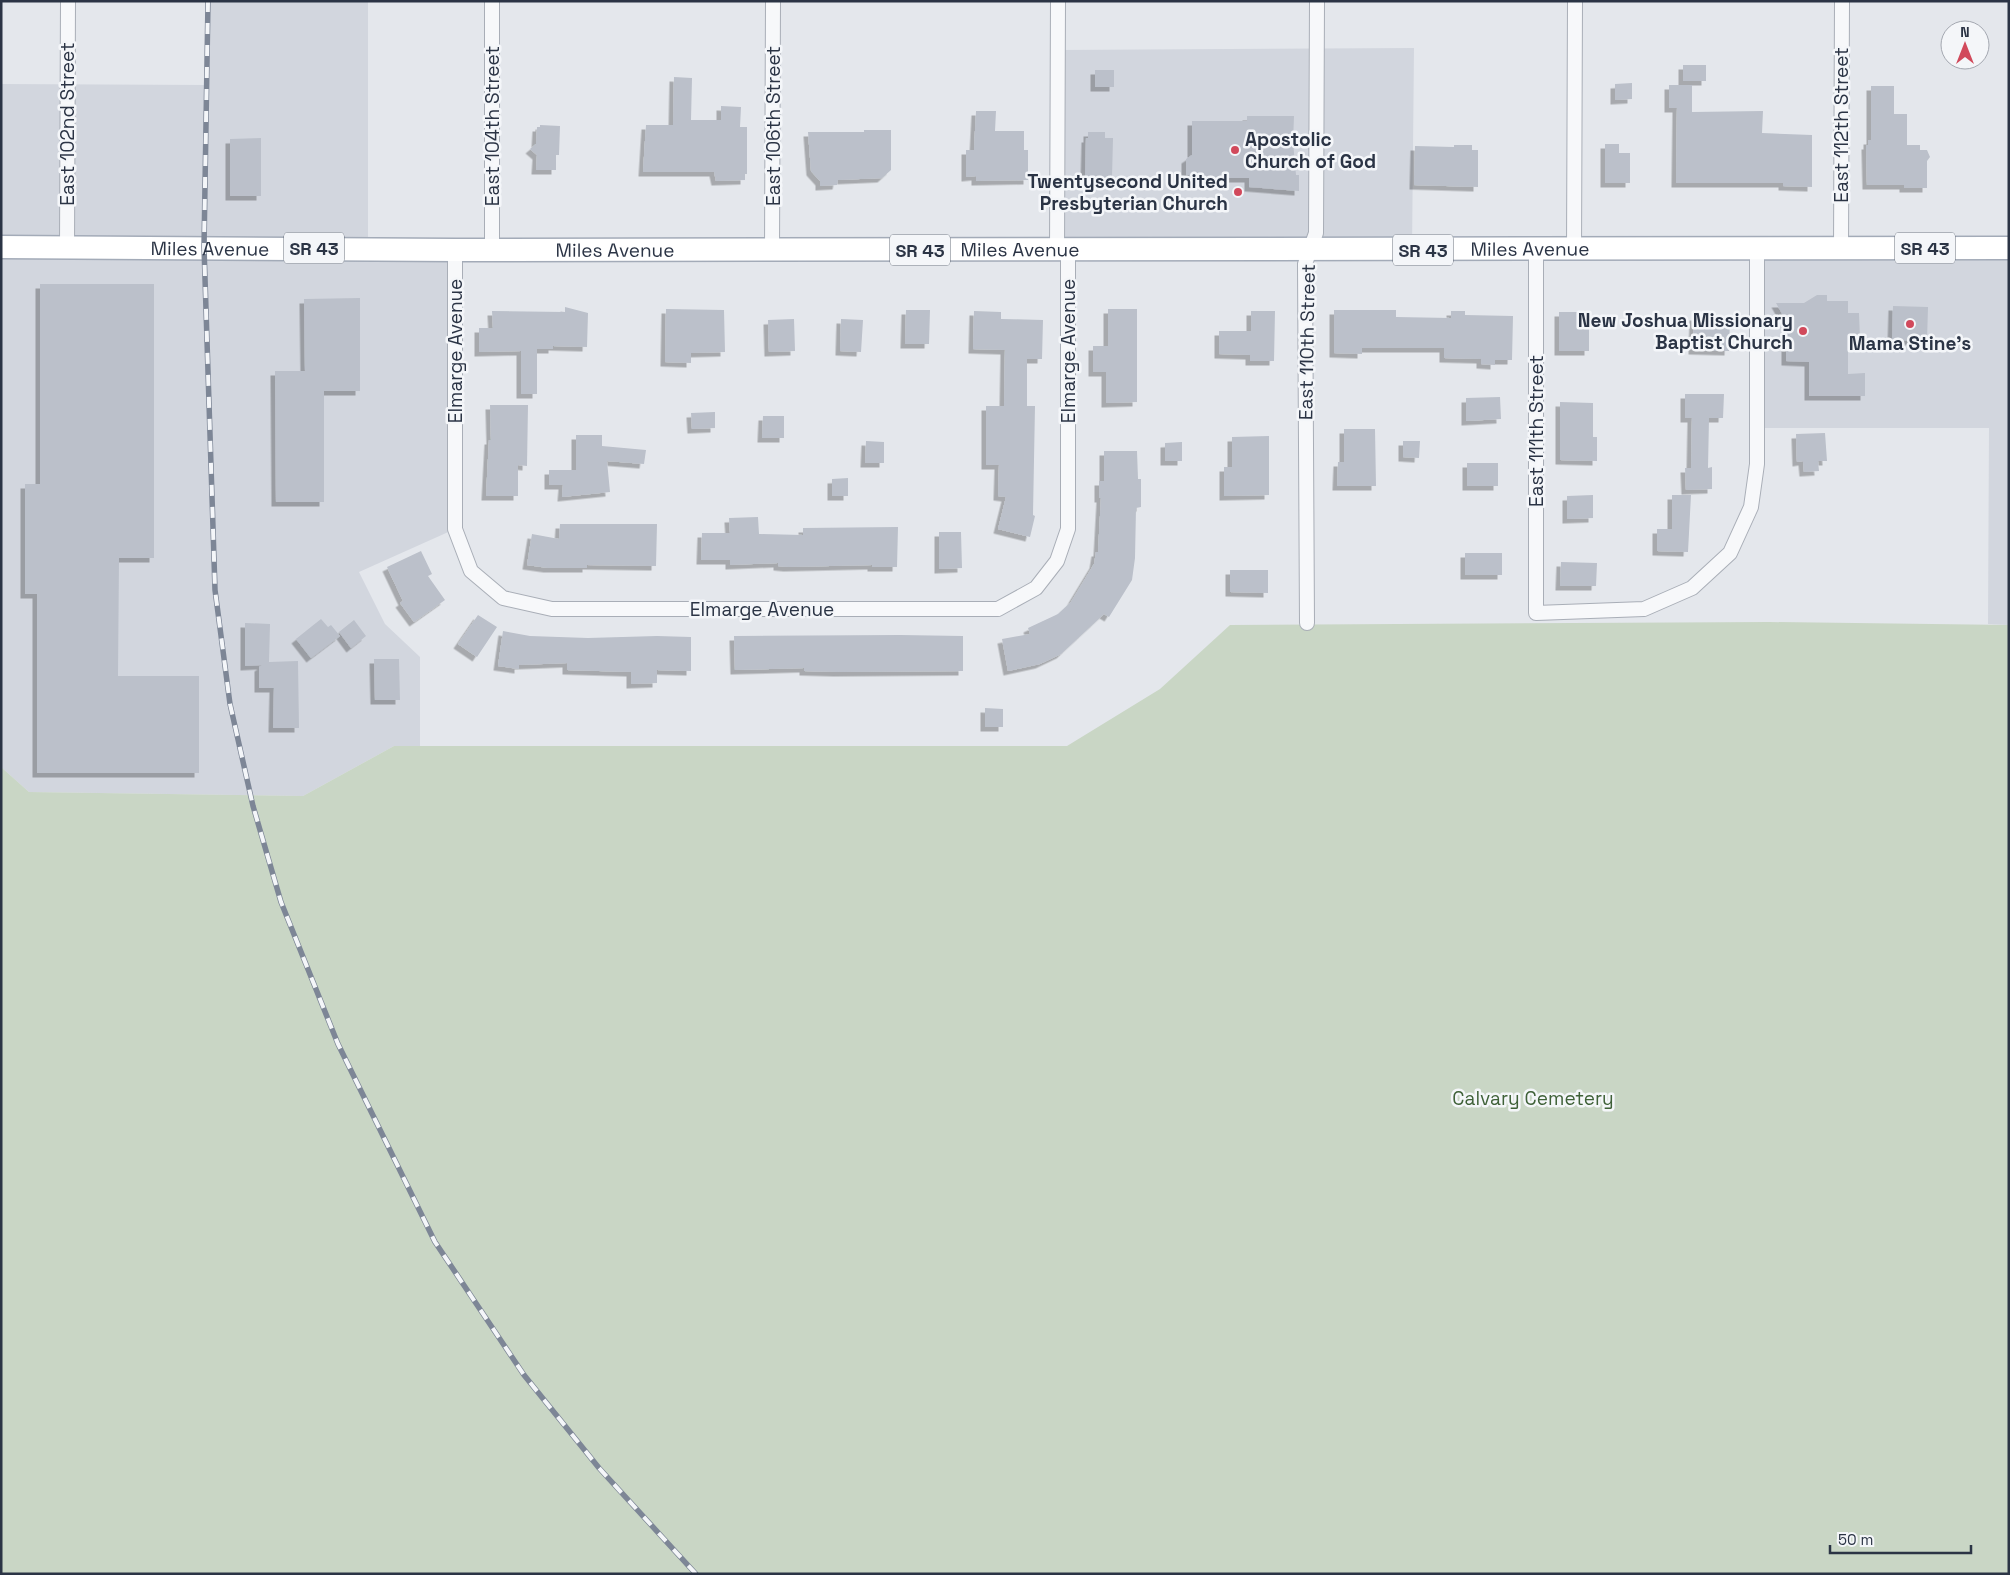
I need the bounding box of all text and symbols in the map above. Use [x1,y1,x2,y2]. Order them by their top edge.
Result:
north arrow [1940,20,1990,70]
text: N [1960,23,1970,41]
street label: East 102nd Street [55,42,80,206]
street label: East 104th Street [480,46,505,206]
street label: East 106th Street [761,46,786,206]
street label: East 112th Street [1829,47,1854,203]
place label: Apostolic Church of God [1245,127,1376,174]
marker: Apostolic Church of God [1229,144,1241,156]
place label: Twentysecond United Presbyterian Church [1027,169,1228,216]
marker: Twentysecond United Presbyterian Church [1232,186,1244,198]
road number: SR 43 [284,232,344,264]
road number: SR 43 [1895,232,1955,264]
road number: SR 43 [890,234,950,266]
road number: SR 43 [1393,234,1453,266]
street label: Miles Avenue [151,235,269,261]
street label: Miles Avenue [1471,236,1589,261]
street label: Miles Avenue [556,237,674,262]
street label: Miles Avenue [961,237,1079,262]
street label: East 110th Street [1293,264,1321,420]
street label: Elmarge Avenue [443,279,468,423]
street label: Elmarge Avenue [1056,279,1081,423]
place label: New Joshua Missionary Baptist Church [1578,308,1793,355]
marker: Mama Stine's [1904,318,1916,330]
marker: New Joshua Missionary Baptist Church [1797,325,1809,337]
place label: Mama Stine's [1849,331,1971,356]
street label: East 111th Street [1524,355,1549,507]
street label: Elmarge Avenue [690,597,834,622]
park label: Calvary Cemetery [1452,1086,1614,1111]
scale bar [1830,1522,1971,1554]
text: 50 m [1838,1530,1873,1549]

